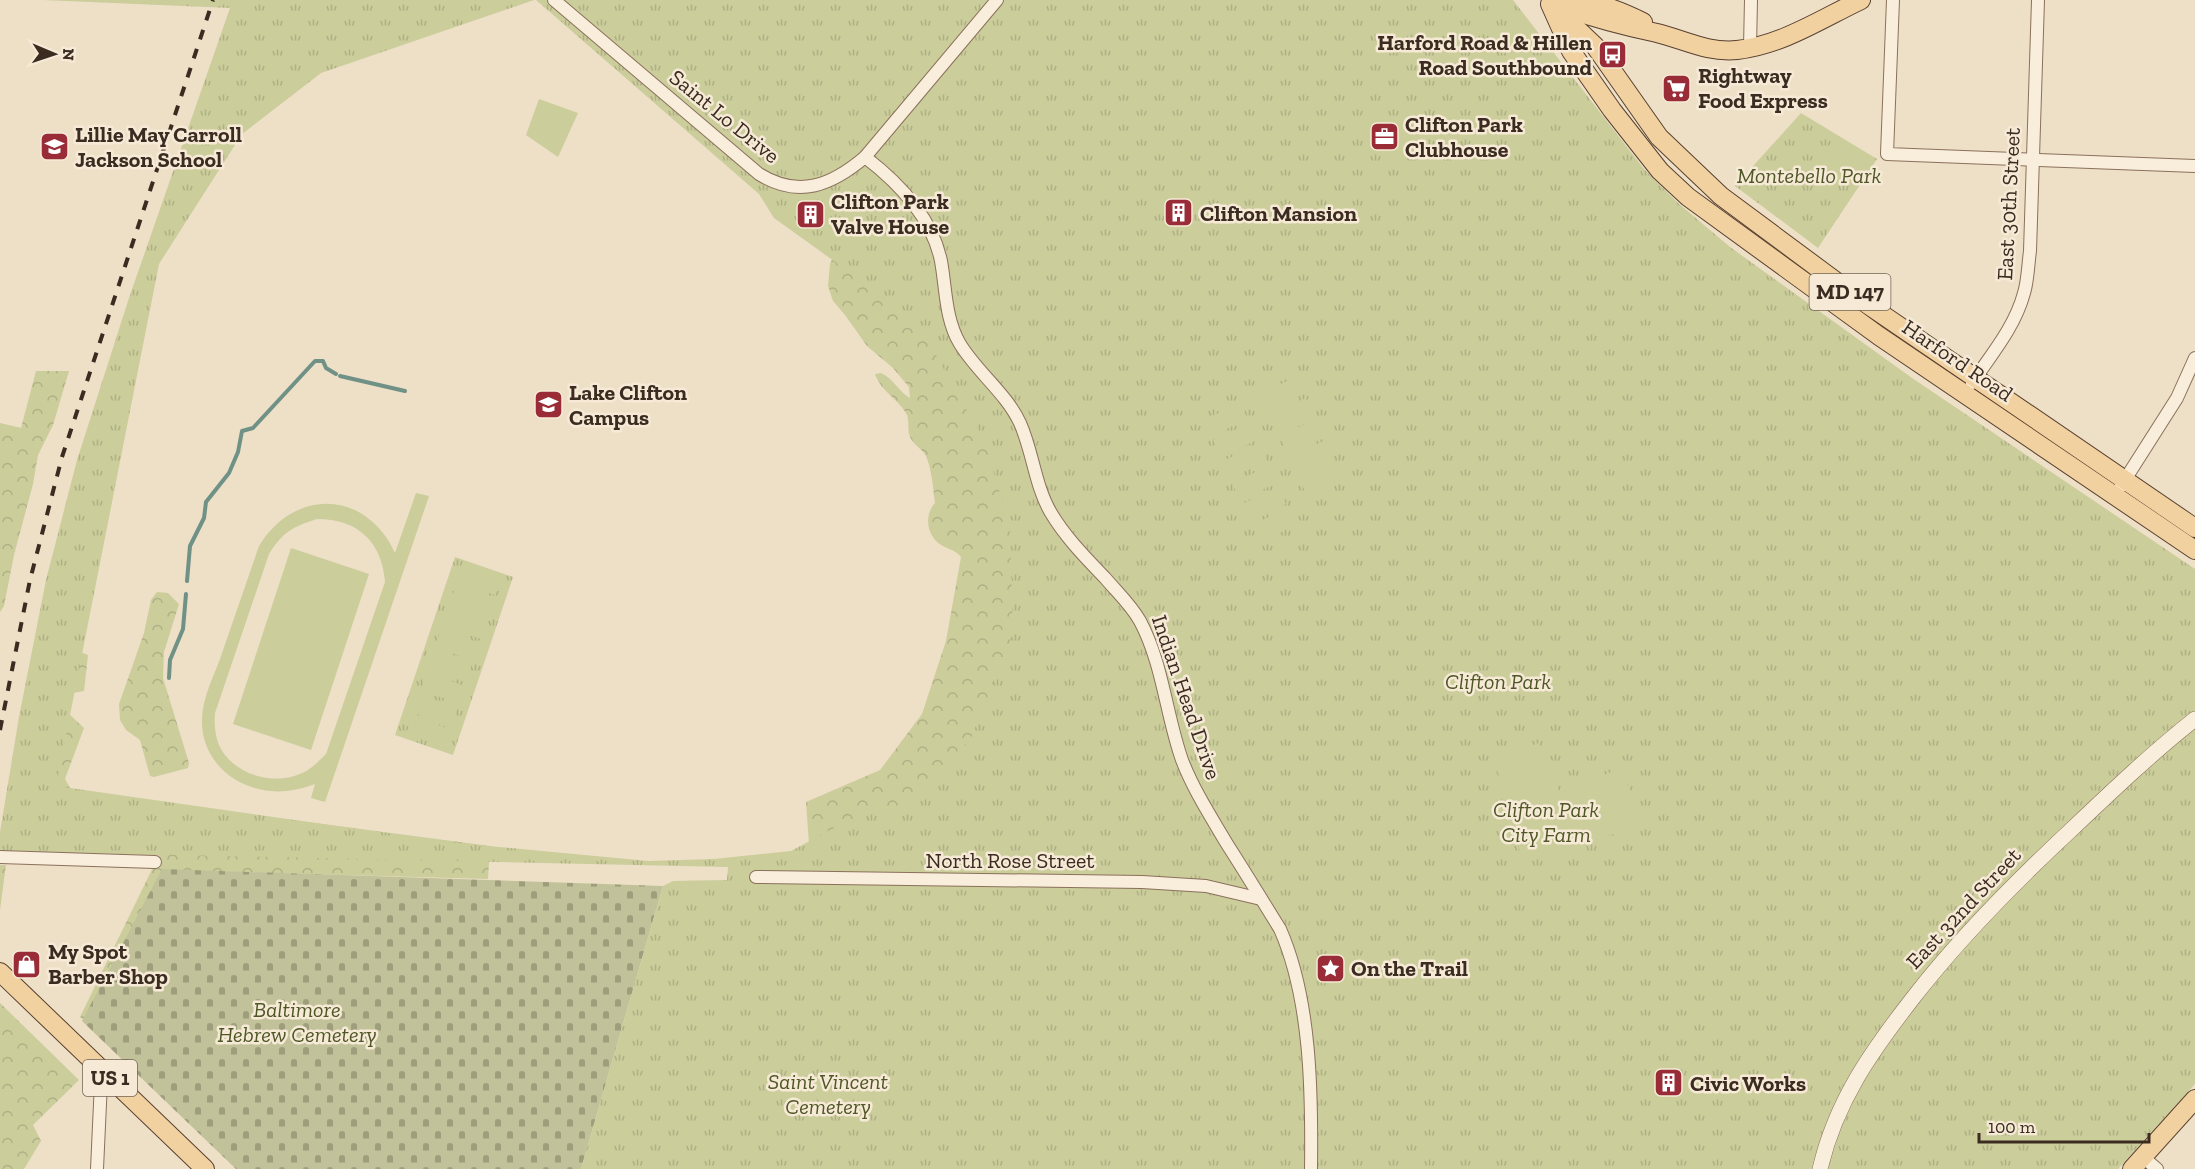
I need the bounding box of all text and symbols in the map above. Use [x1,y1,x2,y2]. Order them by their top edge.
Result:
north arrow [24,24,84,84]
place label: Harford Road & Hillen Road Southbound [1377,29,1592,81]
bus stop icon: Harford Road & Hillen Road Southbound [1597,39,1629,71]
text: N [59,48,78,61]
place label: Rightway Food Express [1698,62,1828,114]
street label: Saint Lo Drive [664,64,785,169]
supermarket icon: Rightway Food Express [1661,72,1693,104]
place label: Clifton Park Clubhouse [1405,111,1523,163]
place label: Lillie May Carroll Jackson School [75,121,242,173]
office icon: Clifton Park Clubhouse [1368,121,1400,153]
street label: East 30th Street [1991,126,2026,281]
school or university icon: Lillie May Carroll Jackson School [38,131,70,163]
park label: Montebello Park [1737,162,1882,189]
place label: Clifton Park Valve House [831,188,949,240]
building icon: Clifton Mansion [1163,197,1195,229]
building icon: Clifton Park Valve House [794,198,826,230]
place label: Clifton Mansion [1200,200,1357,227]
road number: MD 147 [1810,274,1890,310]
street label: Harford Road [1897,313,2018,407]
place label: Lake Clifton Campus [569,379,687,431]
school or university icon: Lake Clifton Campus [532,389,564,421]
street label: Indian Head Drive [1146,611,1227,783]
park label: Clifton Park [1445,668,1551,695]
park label: Clifton Park City Farm [1493,796,1599,848]
street label: East 32nd Street [1900,841,2027,975]
street label: North Rose Street [925,847,1095,874]
place label: My Spot Barber Shop [48,938,168,990]
shop icon: My Spot Barber Shop [11,948,43,980]
place icon: On the Trail [1314,952,1346,984]
place label: On the Trail [1351,955,1468,982]
park label: Baltimore Hebrew Cemetery [217,996,377,1048]
road number: US 1 [83,1060,137,1096]
building icon: Civic Works [1653,1067,1685,1099]
park label: Saint Vincent Cemetery [768,1068,889,1120]
place label: Civic Works [1690,1070,1806,1097]
scale bar [1979,1106,2148,1144]
text: 100 m [1988,1116,2036,1138]

